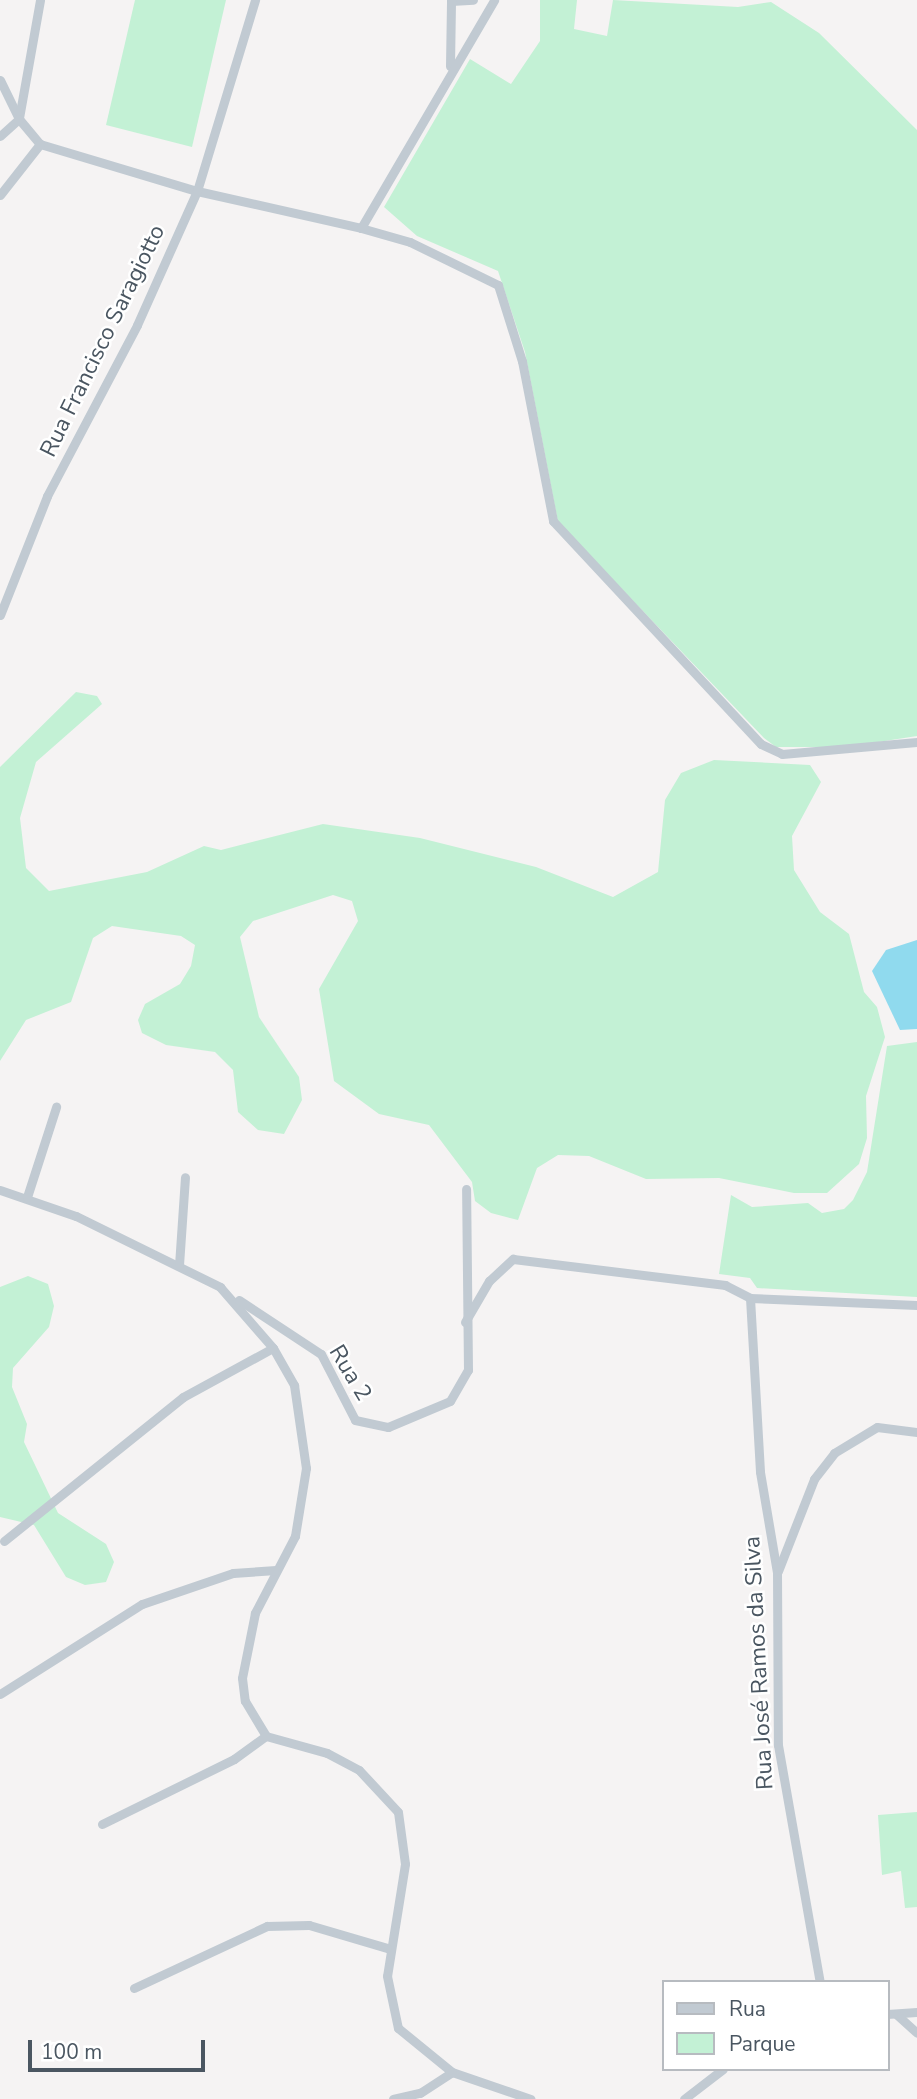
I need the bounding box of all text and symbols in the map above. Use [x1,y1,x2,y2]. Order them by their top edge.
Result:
street label: Rua Francisco Saragiotto [35,220,171,462]
street label: Rua 2 [323,1340,377,1406]
street label: Rua José Ramos da Silva [739,1535,779,1791]
legend [662,1980,889,2071]
text: Rua [729,1995,766,2023]
scale bar [32,2025,208,2070]
text: Parque [729,2030,796,2058]
text: 100 m [41,2038,102,2066]

